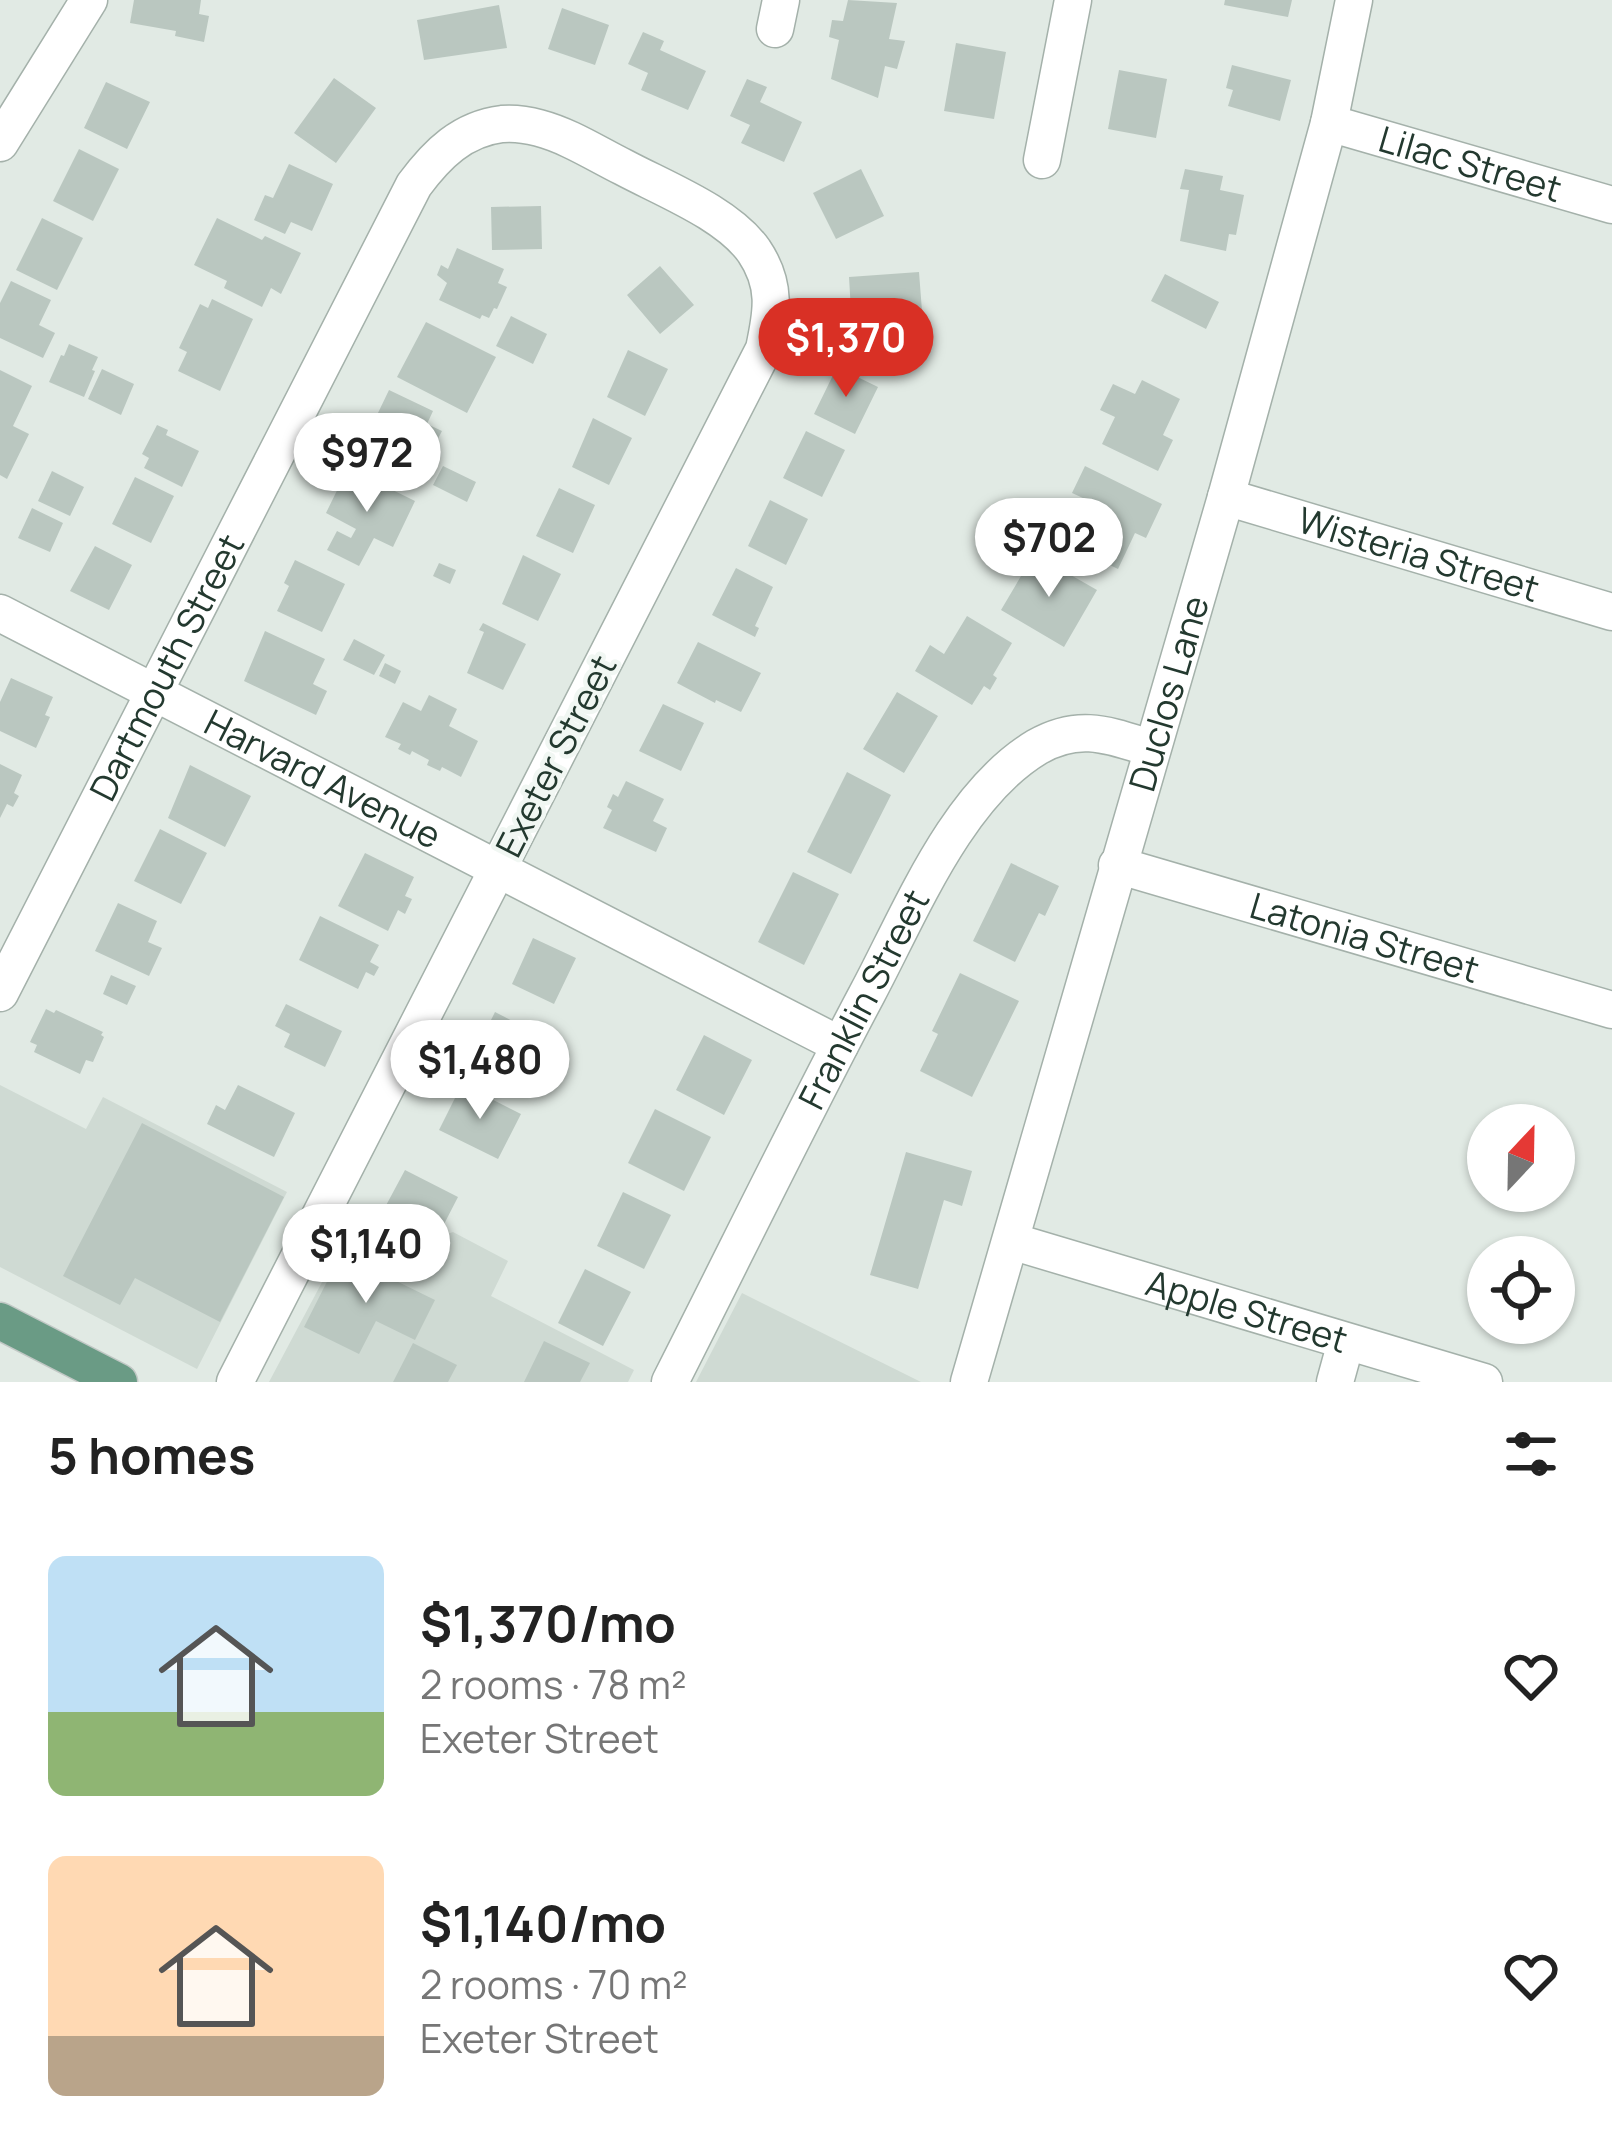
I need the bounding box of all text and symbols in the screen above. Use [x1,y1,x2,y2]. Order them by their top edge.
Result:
street label: Lilac Street [1373,114,1567,213]
pin: $1,370 [748,298,944,400]
text: $1,370 [786,310,907,364]
pin: $972 [296,413,438,515]
text: $972 [321,425,413,479]
street label: Wisteria Street [1292,495,1545,613]
pin: $702 [978,498,1120,600]
text: $702 [1002,510,1096,564]
street label: Dartmouth Street [78,525,255,809]
street label: Duclos Lane [1117,590,1220,797]
street label: Exeter Street [484,646,627,865]
street label: Harvard Avenue [197,697,450,860]
street label: Latonia Street [1245,880,1485,994]
street label: Franklin Street [786,881,940,1117]
pin: $1,480 [382,1020,578,1122]
text: $1,480 [417,1032,543,1086]
north arrow [1467,1104,1575,1212]
map controls [1467,1104,1575,1344]
pin: $1,140 [268,1204,464,1306]
text: $1,140 [309,1216,423,1270]
button: locate [1467,1236,1575,1344]
street label: Apple Street [1140,1258,1353,1364]
text: 5 homes [48,1420,255,1489]
icon: filters [1498,1421,1564,1487]
text: $1,370/mo [420,1588,676,1657]
icon: home [144,1604,288,1748]
icon: heart [1498,1643,1564,1709]
text: 2 rooms · 78 m² [420,1657,687,1711]
text: Exeter Street [420,1711,659,1765]
text: $1,140/mo [420,1888,666,1957]
icon: home [144,1904,288,2048]
icon: heart [1498,1943,1564,2009]
text: 2 rooms · 70 m² [420,1957,688,2011]
text: Exeter Street [420,2011,659,2065]

